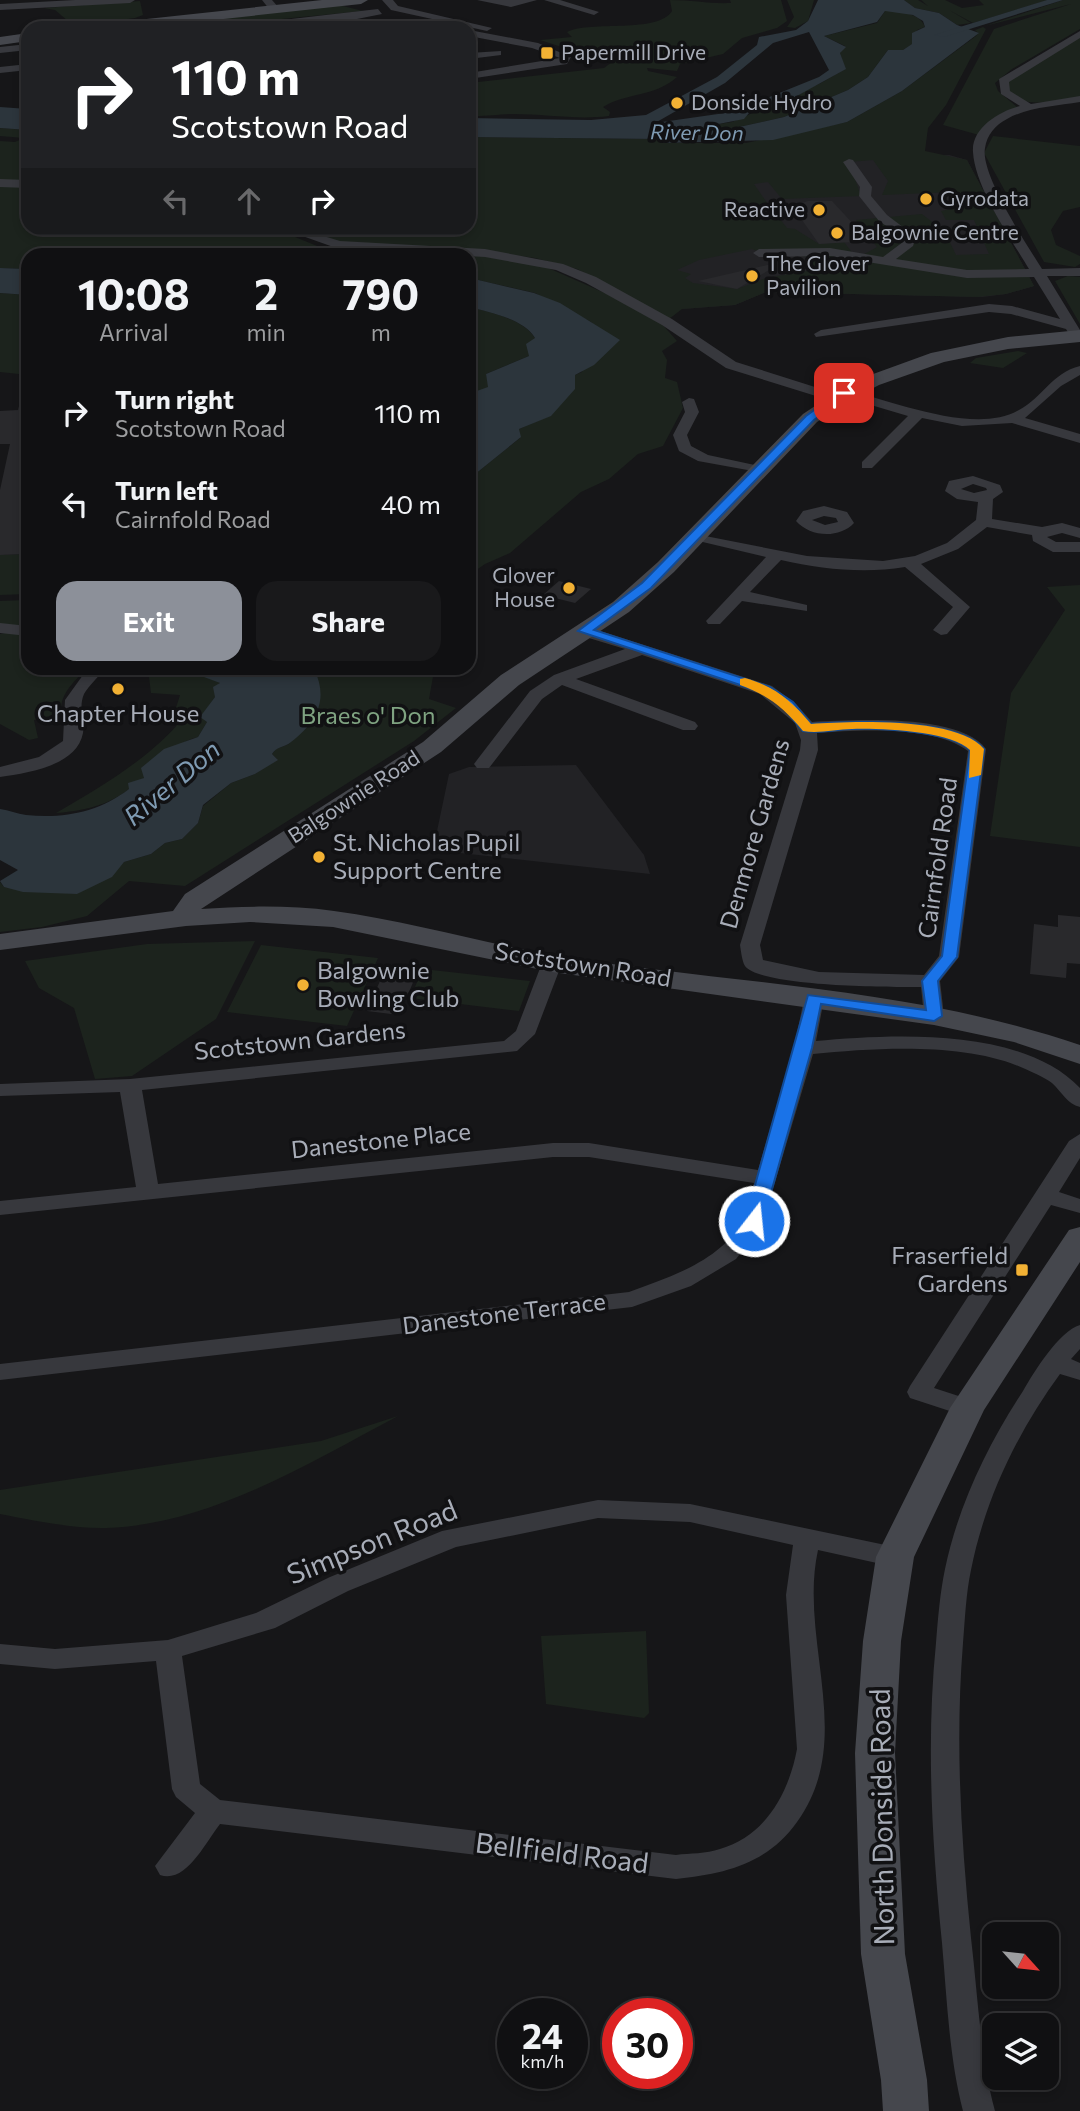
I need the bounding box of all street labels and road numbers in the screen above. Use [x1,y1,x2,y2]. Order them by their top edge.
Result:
street label: Denmore Gardens [713,735,795,932]
street label: Balgownie Road [283,744,424,848]
street label: Cairnfold Road [911,775,962,940]
street label: Scotstown Road [493,935,673,992]
street label: Scotstown Gardens [193,1014,407,1065]
street label: Danestone Place [289,1116,472,1163]
street label: Danestone Terrace [400,1286,607,1339]
street label: Simpson Road [282,1491,462,1591]
street label: North Donside Road [862,1688,900,1946]
street label: Bellfield Road [474,1825,651,1879]

